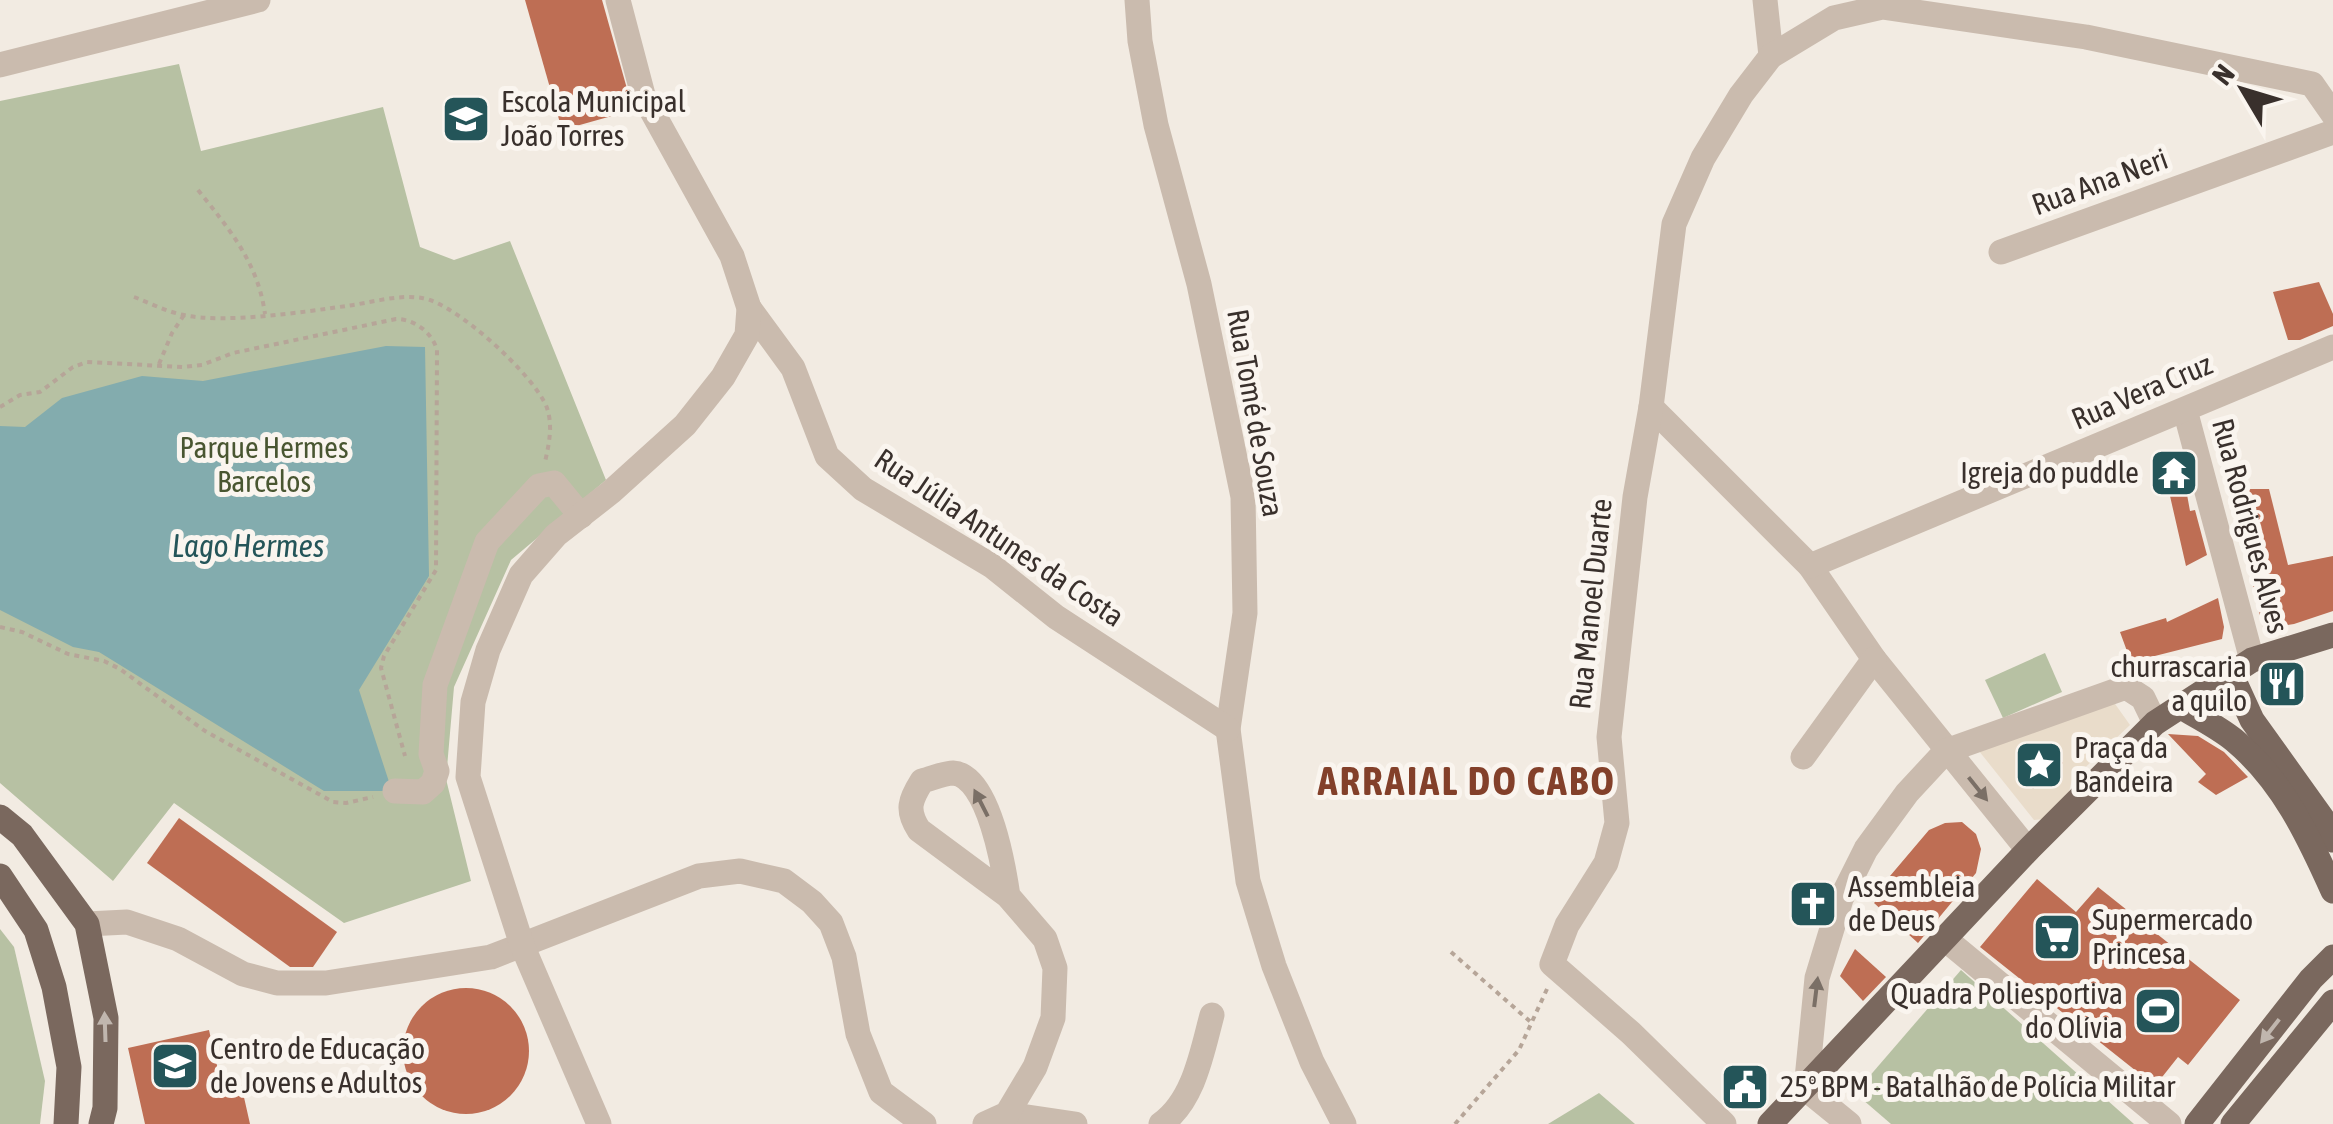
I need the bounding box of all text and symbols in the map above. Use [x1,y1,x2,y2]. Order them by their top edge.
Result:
north arrow [2193,40,2293,140]
text: N [2206,58,2241,91]
place label: Escola Municipal João Torres [501,84,686,152]
school or university icon: Escola Municipal João Torres [440,93,492,145]
street label: Rua Ana Neri [2027,141,2172,221]
street label: Rua Tomé de Souza [1221,306,1291,519]
street label: Rua Vera Cruz [2066,346,2217,436]
street label: Rua Rodrigues Alves [2206,415,2296,637]
park label: Parque Hermes Barcelos [179,430,349,498]
street label: Rua Júlia Antunes da Costa [869,441,1130,633]
temple icon: Igreja do puddle [2148,447,2200,499]
place label: Igreja do puddle [1960,455,2139,489]
street label: Rua Manoel Duarte [1562,497,1618,711]
water label: Lago Hermes [172,527,324,564]
place label: churrascaria a quilo [2110,649,2247,717]
restaurant icon: churrascaria a quilo [2256,658,2308,710]
place label: Praça da Bandeira [2074,730,2174,798]
place icon: Praça da Bandeira [2013,739,2065,791]
district label: ARRAIAL DO CABO [1317,758,1616,803]
one-way arrow [1967,777,1988,802]
one-way arrow [973,789,990,818]
place label: Assembleia de Deus [1848,869,1975,937]
church icon: Assembleia de Deus [1787,878,1839,930]
place label: Supermercado Princesa [2092,902,2253,970]
supermarket icon: Supermercado Princesa [2031,911,2083,963]
one-way arrow [1808,976,1824,1008]
place label: Quadra Poliesportiva do Olívia [1891,976,2123,1044]
sports icon: Quadra Poliesportiva do Olívia [2132,985,2184,1037]
one-way arrow [96,1011,112,1042]
one-way arrow [2260,1019,2281,1044]
place label: Centro de Educação de Jovens e Adultos [210,1031,425,1099]
school or university icon: Centro de Educação de Jovens e Adultos [149,1040,201,1092]
public building icon: 25º BPM - Batalhão de Polícia Militar [1719,1061,1771,1113]
place label: 25º BPM - Batalhão de Polícia Militar [1780,1069,2176,1103]

